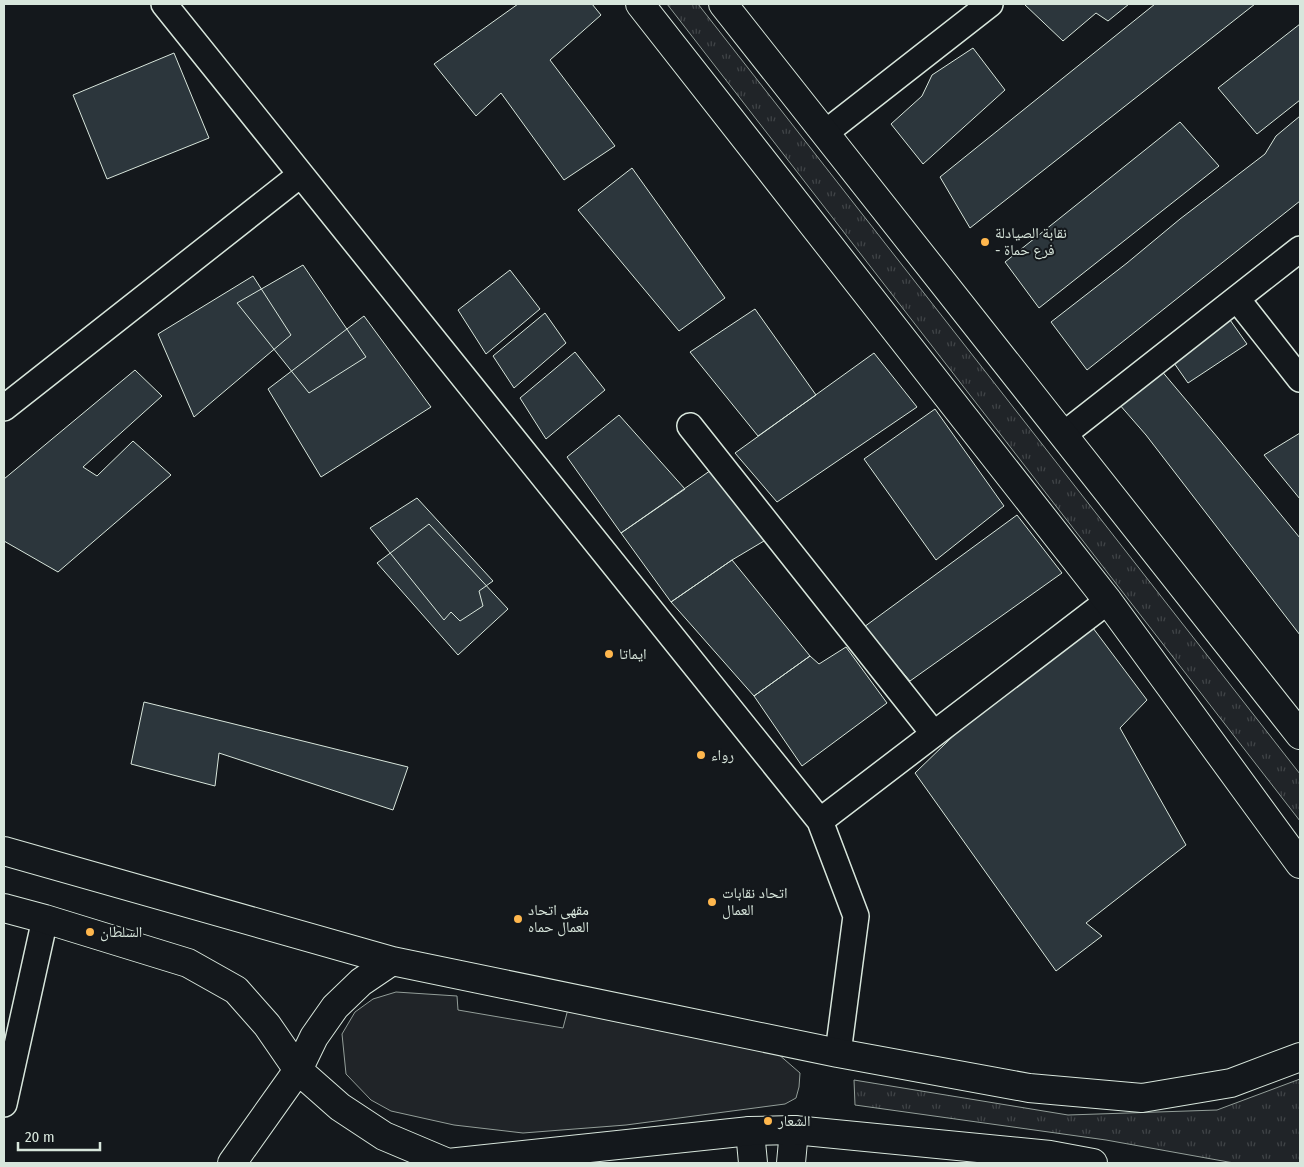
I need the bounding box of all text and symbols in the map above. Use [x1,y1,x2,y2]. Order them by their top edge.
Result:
place label: نقابة الصيادلة - فرع حماة [995,224,1067,260]
marker: نقابة الصيادلة - فرع حماة [979,236,991,248]
place label: ايماتا [619,645,647,663]
marker: ايماتا [603,648,615,660]
place label: رواء [711,746,734,764]
marker: رواء [695,749,707,761]
place label: اتحاد نقابات العمال [722,884,787,920]
marker: اتحاد نقابات العمال [706,896,718,908]
place label: مقهى اتحاد العمال حماه [528,901,589,937]
marker: مقهى اتحاد العمال حماه [512,913,524,925]
place label: السلطان [100,923,142,942]
marker: السلطان [84,926,96,938]
place label: الشعار [777,1112,811,1130]
marker: الشعار [762,1115,774,1127]
scale bar [18,1120,100,1152]
text: 20 m [25,1128,55,1146]

